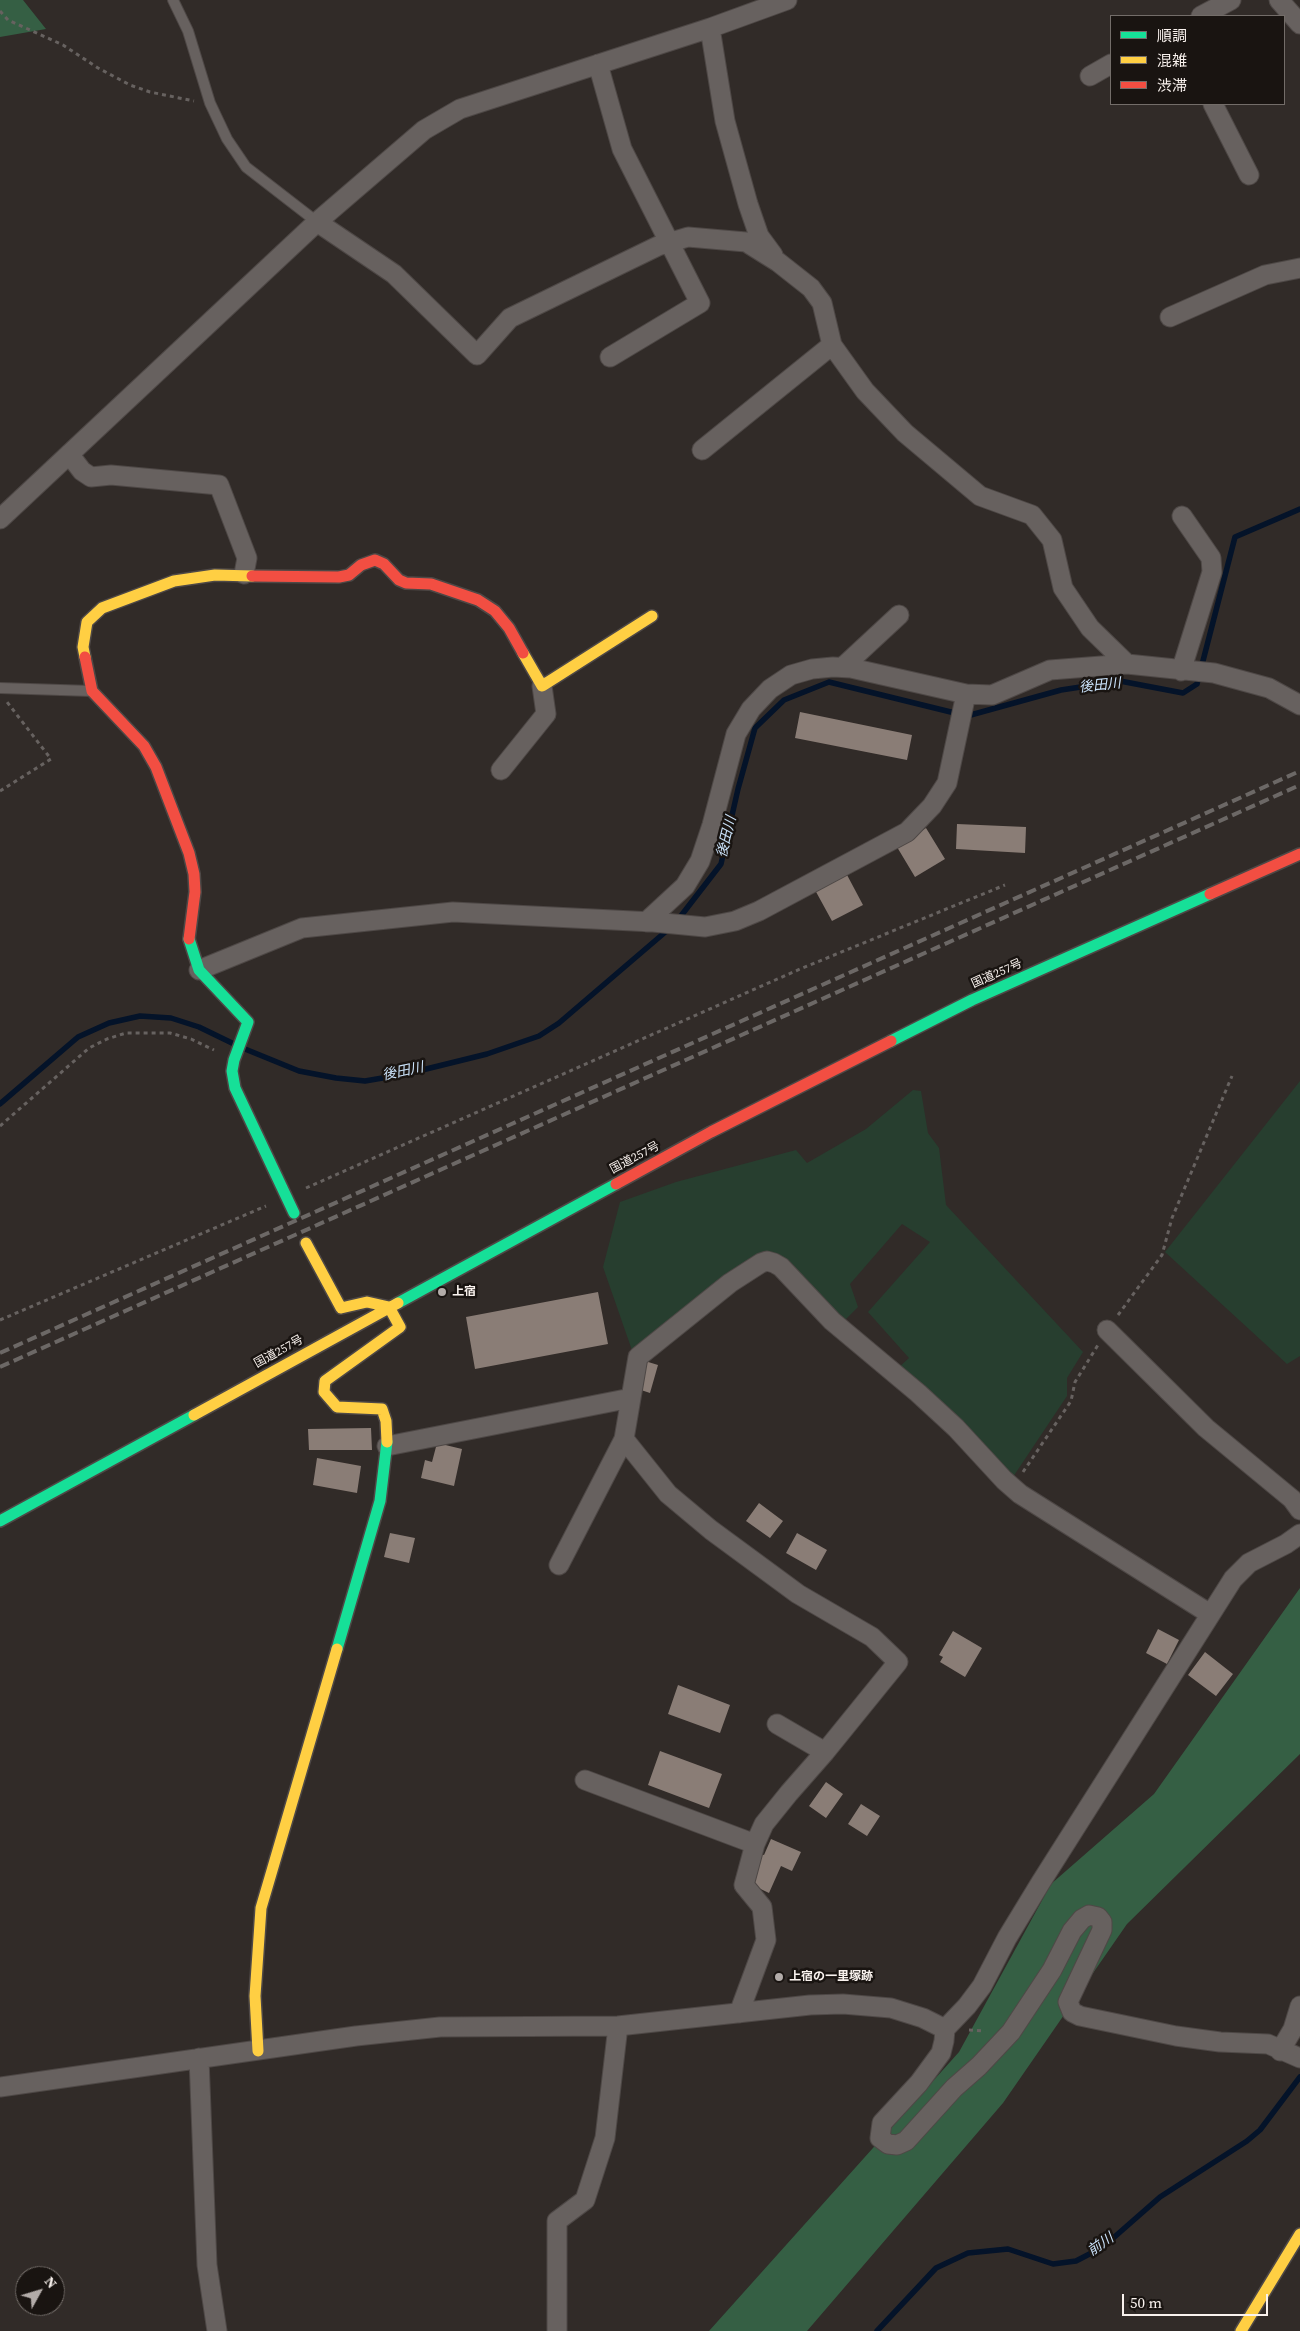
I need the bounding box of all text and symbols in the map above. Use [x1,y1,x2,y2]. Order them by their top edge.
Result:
legend [1110,15,1285,105]
text: 順調 [1157,25,1187,46]
text: 混雑 [1157,50,1187,71]
text: 渋滞 [1157,75,1187,96]
water label: 後田川 [1078,675,1122,697]
water label: 後田川 [714,815,740,859]
street label: 国道257号 [969,956,1025,992]
water label: 後田川 [381,1059,425,1085]
street label: 国道257号 [608,1139,662,1177]
place label: 上宿 [452,1285,476,1299]
marker: 上宿 [436,1286,448,1298]
street label: 国道257号 [252,1333,306,1371]
place label: 上宿の一里塚跡 [789,1970,873,1984]
marker: 上宿の一里塚跡 [773,1971,785,1983]
water label: 前川 [1085,2230,1117,2260]
north arrow [15,2266,65,2316]
text: N [40,2272,62,2292]
scale bar [1125,2284,1271,2316]
text: 50 m [1130,2292,1162,2313]

